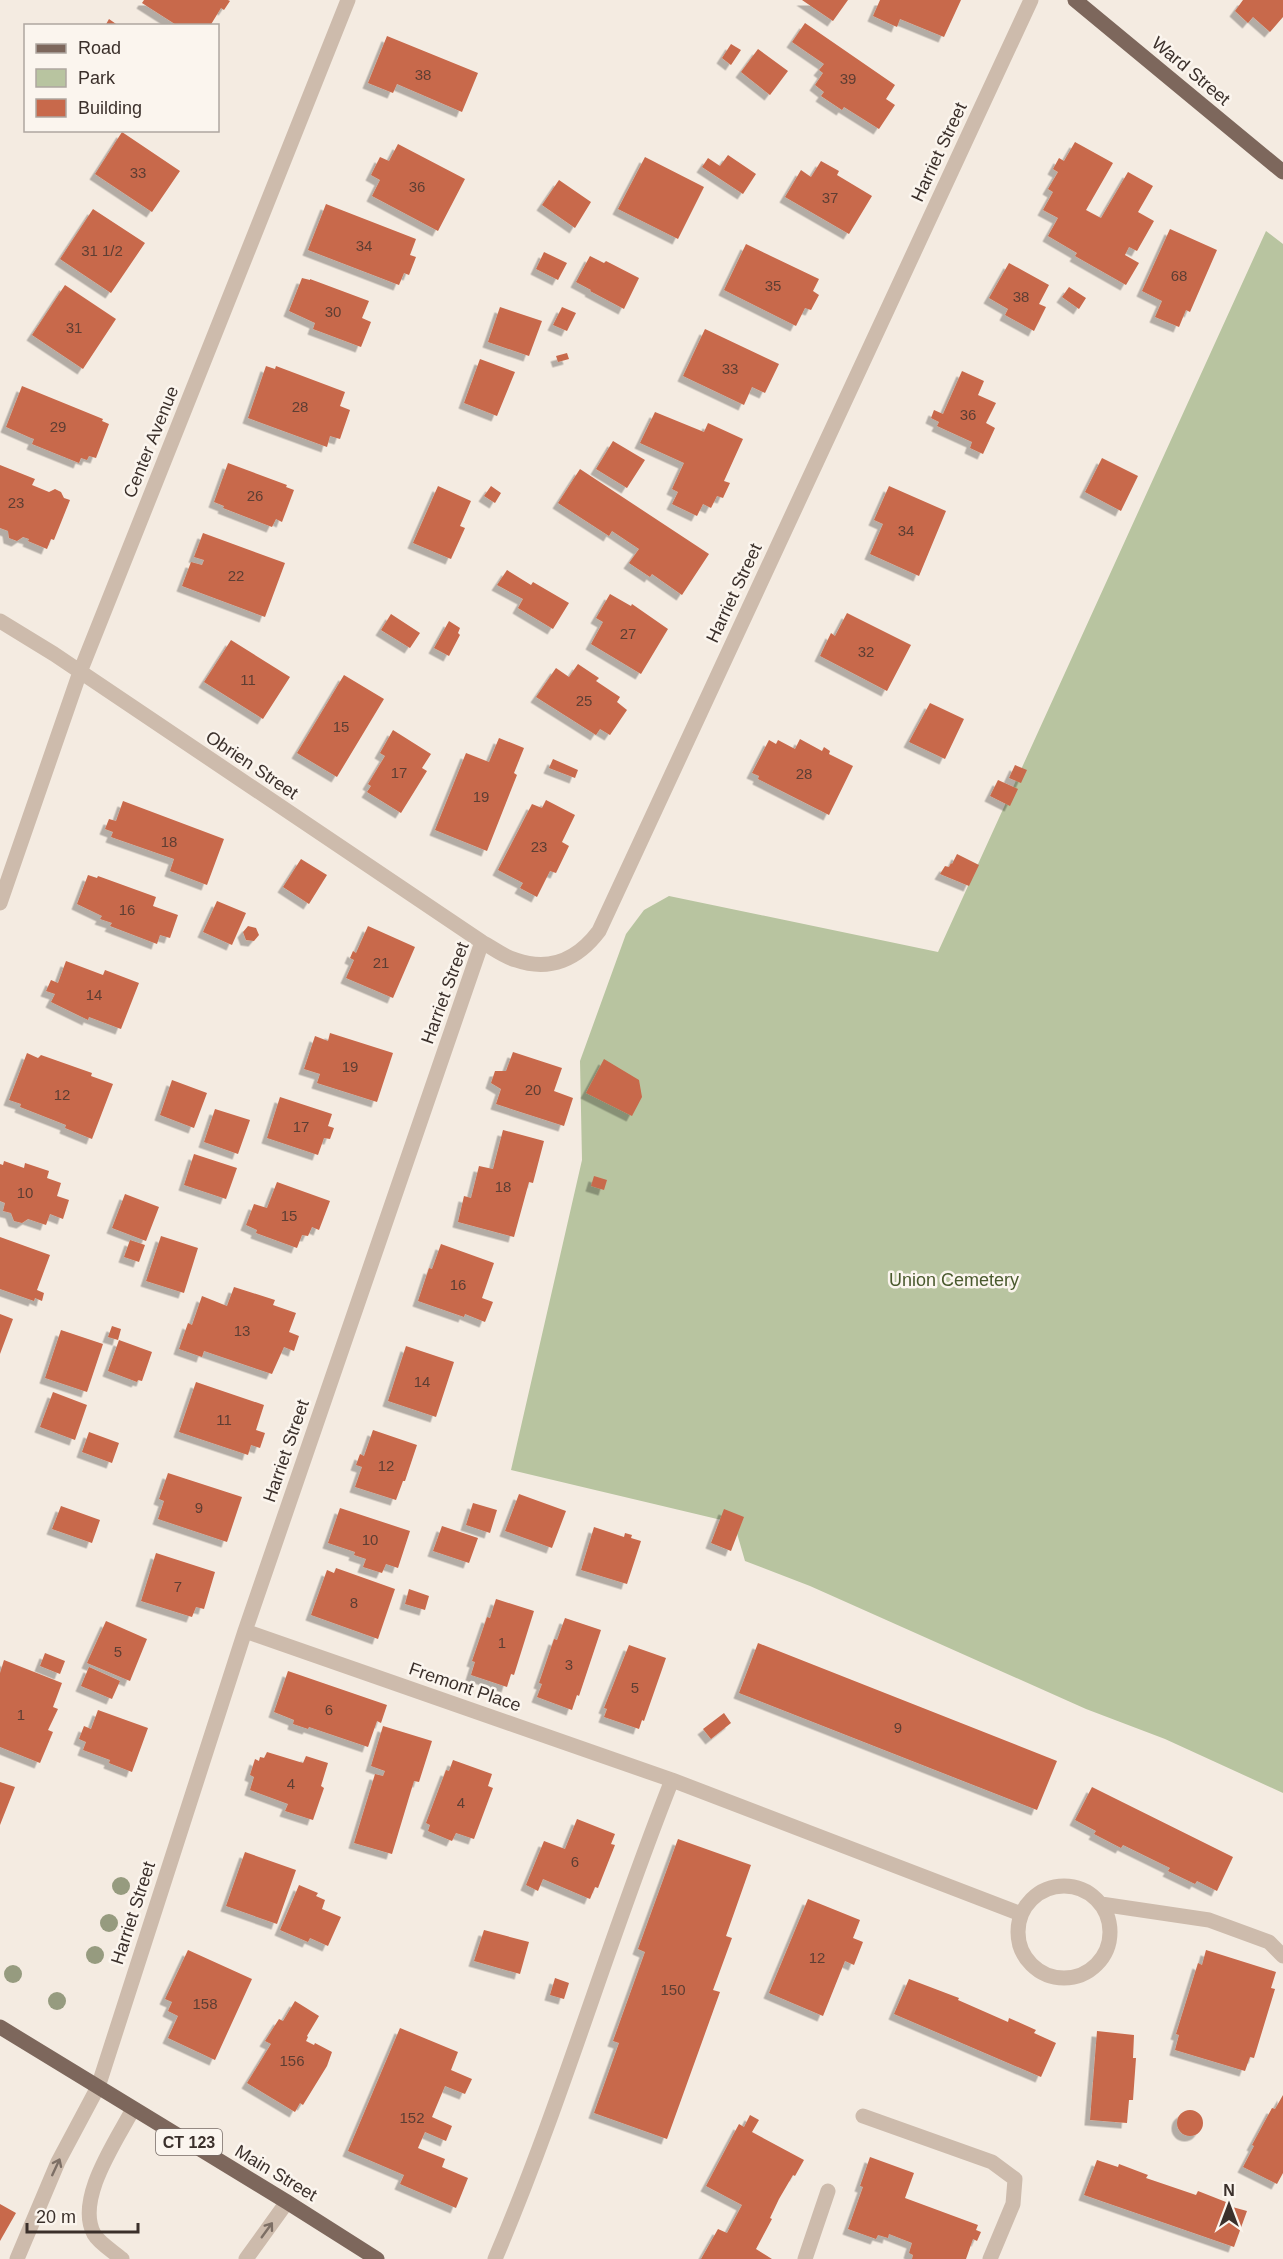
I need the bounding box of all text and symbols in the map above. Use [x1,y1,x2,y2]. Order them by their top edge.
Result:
legend [24,24,219,132]
street label: Ward Street [1148,33,1234,109]
text: Road [78,38,121,58]
house number: 38 [415,66,431,83]
text: Park [78,68,116,88]
house number: 39 [840,70,856,87]
text: Building [78,98,142,118]
street label: Harriet Street [907,99,971,205]
house number: 33 [130,164,146,181]
house number: 36 [409,178,425,195]
house number: 37 [822,189,838,206]
house number: 34 [356,237,372,254]
house number: 31 1/2 [81,242,123,259]
house number: 68 [1171,267,1187,284]
house number: 35 [765,277,781,294]
house number: 38 [1013,288,1029,305]
house number: 30 [325,303,341,320]
house number: 31 [66,319,82,336]
house number: 33 [722,360,738,377]
street label: Center Avenue [119,383,183,501]
house number: 28 [292,398,308,415]
house number: 36 [960,406,976,423]
house number: 29 [50,418,66,435]
house number: 26 [247,487,263,504]
house number: 23 [8,494,24,511]
house number: 34 [898,522,914,539]
street label: Harriet Street [702,540,766,646]
house number: 22 [228,567,244,584]
house number: 27 [620,625,636,642]
house number: 32 [858,643,874,660]
house number: 11 [240,671,256,688]
house number: 25 [576,692,592,709]
house number: 15 [333,718,349,735]
street label: Obrien Street [202,727,302,803]
house number: 17 [391,764,407,781]
house number: 28 [796,765,812,782]
house number: 19 [473,788,489,805]
house number: 18 [161,833,177,850]
house number: 23 [531,838,547,855]
house number: 16 [119,901,135,918]
street label: Harriet Street [417,939,473,1047]
house number: 21 [373,954,389,971]
house number: 14 [86,986,102,1003]
house number: 19 [342,1058,358,1075]
house number: 20 [525,1081,541,1098]
house number: 12 [54,1086,70,1103]
house number: 17 [293,1118,309,1135]
house number: 18 [495,1178,511,1195]
house number: 10 [17,1184,33,1201]
house number: 15 [281,1207,297,1224]
park label: Union Cemetery [889,1270,1019,1290]
house number: 16 [450,1276,466,1293]
house number: 13 [234,1322,250,1339]
house number: 14 [414,1373,430,1390]
street label: Harriet Street [259,1397,313,1505]
house number: 11 [216,1411,232,1428]
house number: 12 [378,1457,394,1474]
house number: 9 [195,1499,203,1516]
house number: 10 [362,1531,378,1548]
house number: 7 [174,1578,182,1595]
house number: 8 [350,1594,358,1611]
house number: 1 [498,1634,506,1651]
house number: 5 [114,1643,122,1660]
house number: 3 [565,1656,573,1673]
street label: Fremont Place [406,1658,524,1716]
house number: 5 [631,1679,639,1696]
house number: 6 [325,1701,333,1718]
house number: 1 [17,1706,25,1723]
house number: 9 [894,1719,902,1736]
house number: 4 [287,1775,295,1792]
house number: 4 [457,1794,465,1811]
house number: 6 [571,1853,579,1870]
street label: Harriet Street [107,1859,159,1967]
house number: 12 [809,1949,825,1966]
house number: 150 [660,1981,686,1998]
house number: 158 [192,1995,218,2012]
house number: 156 [279,2052,305,2069]
house number: 152 [399,2109,425,2126]
road number: CT 123 [156,2129,222,2155]
street label: Main Street [231,2141,321,2205]
one-way arrow [51,2158,63,2176]
north arrow [1199,2175,1259,2235]
text: N [1223,2182,1235,2199]
scale bar [27,2196,138,2234]
text: 20 m [36,2207,76,2227]
one-way arrow [261,2223,273,2239]

